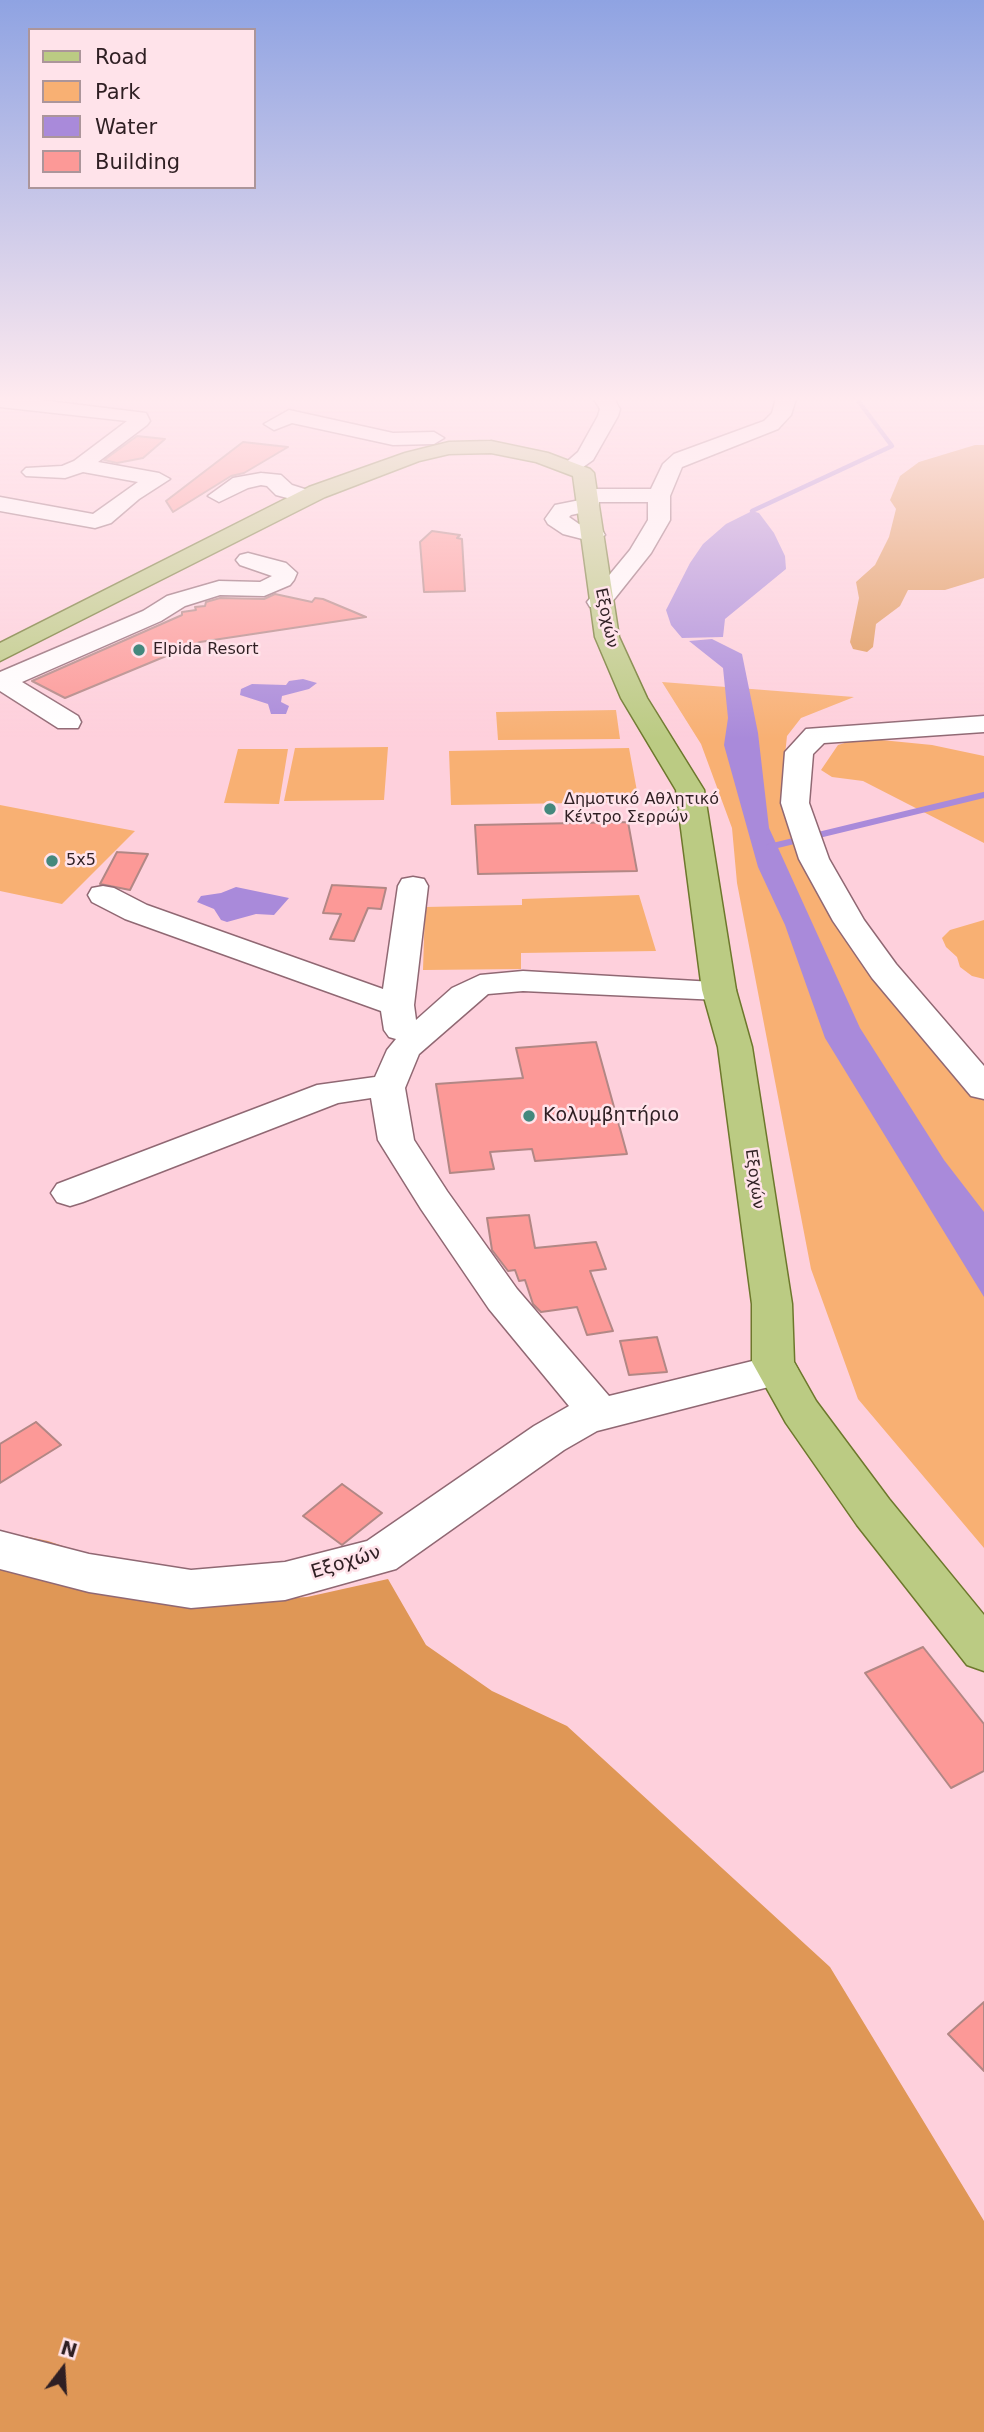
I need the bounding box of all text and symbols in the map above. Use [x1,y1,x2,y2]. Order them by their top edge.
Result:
legend [28,28,256,189]
text: Road [95,45,148,69]
text: Park [95,80,140,104]
text: Water [95,115,157,139]
text: Building [95,150,180,174]
street label: Εξοχών [590,586,622,650]
place label: Elpida Resort [153,640,258,660]
marker: Elpida Resort [131,642,147,658]
place label: Δημοτικό Αθλητικό Κέντρο Σερρών [564,790,719,828]
marker: Δημοτικό Αθλητικό Κέντρο Σερρών [542,801,558,817]
place label: 5x5 [66,851,96,871]
marker: 5x5 [44,853,60,869]
place label: Κολυμβητήριο [543,1105,679,1127]
marker: Κολυμβητήριο [521,1108,537,1124]
street label: Εξοχών [740,1148,768,1210]
street label: Εξοχών [308,1542,384,1584]
north arrow [28,2334,98,2404]
text: N [58,2336,80,2362]

